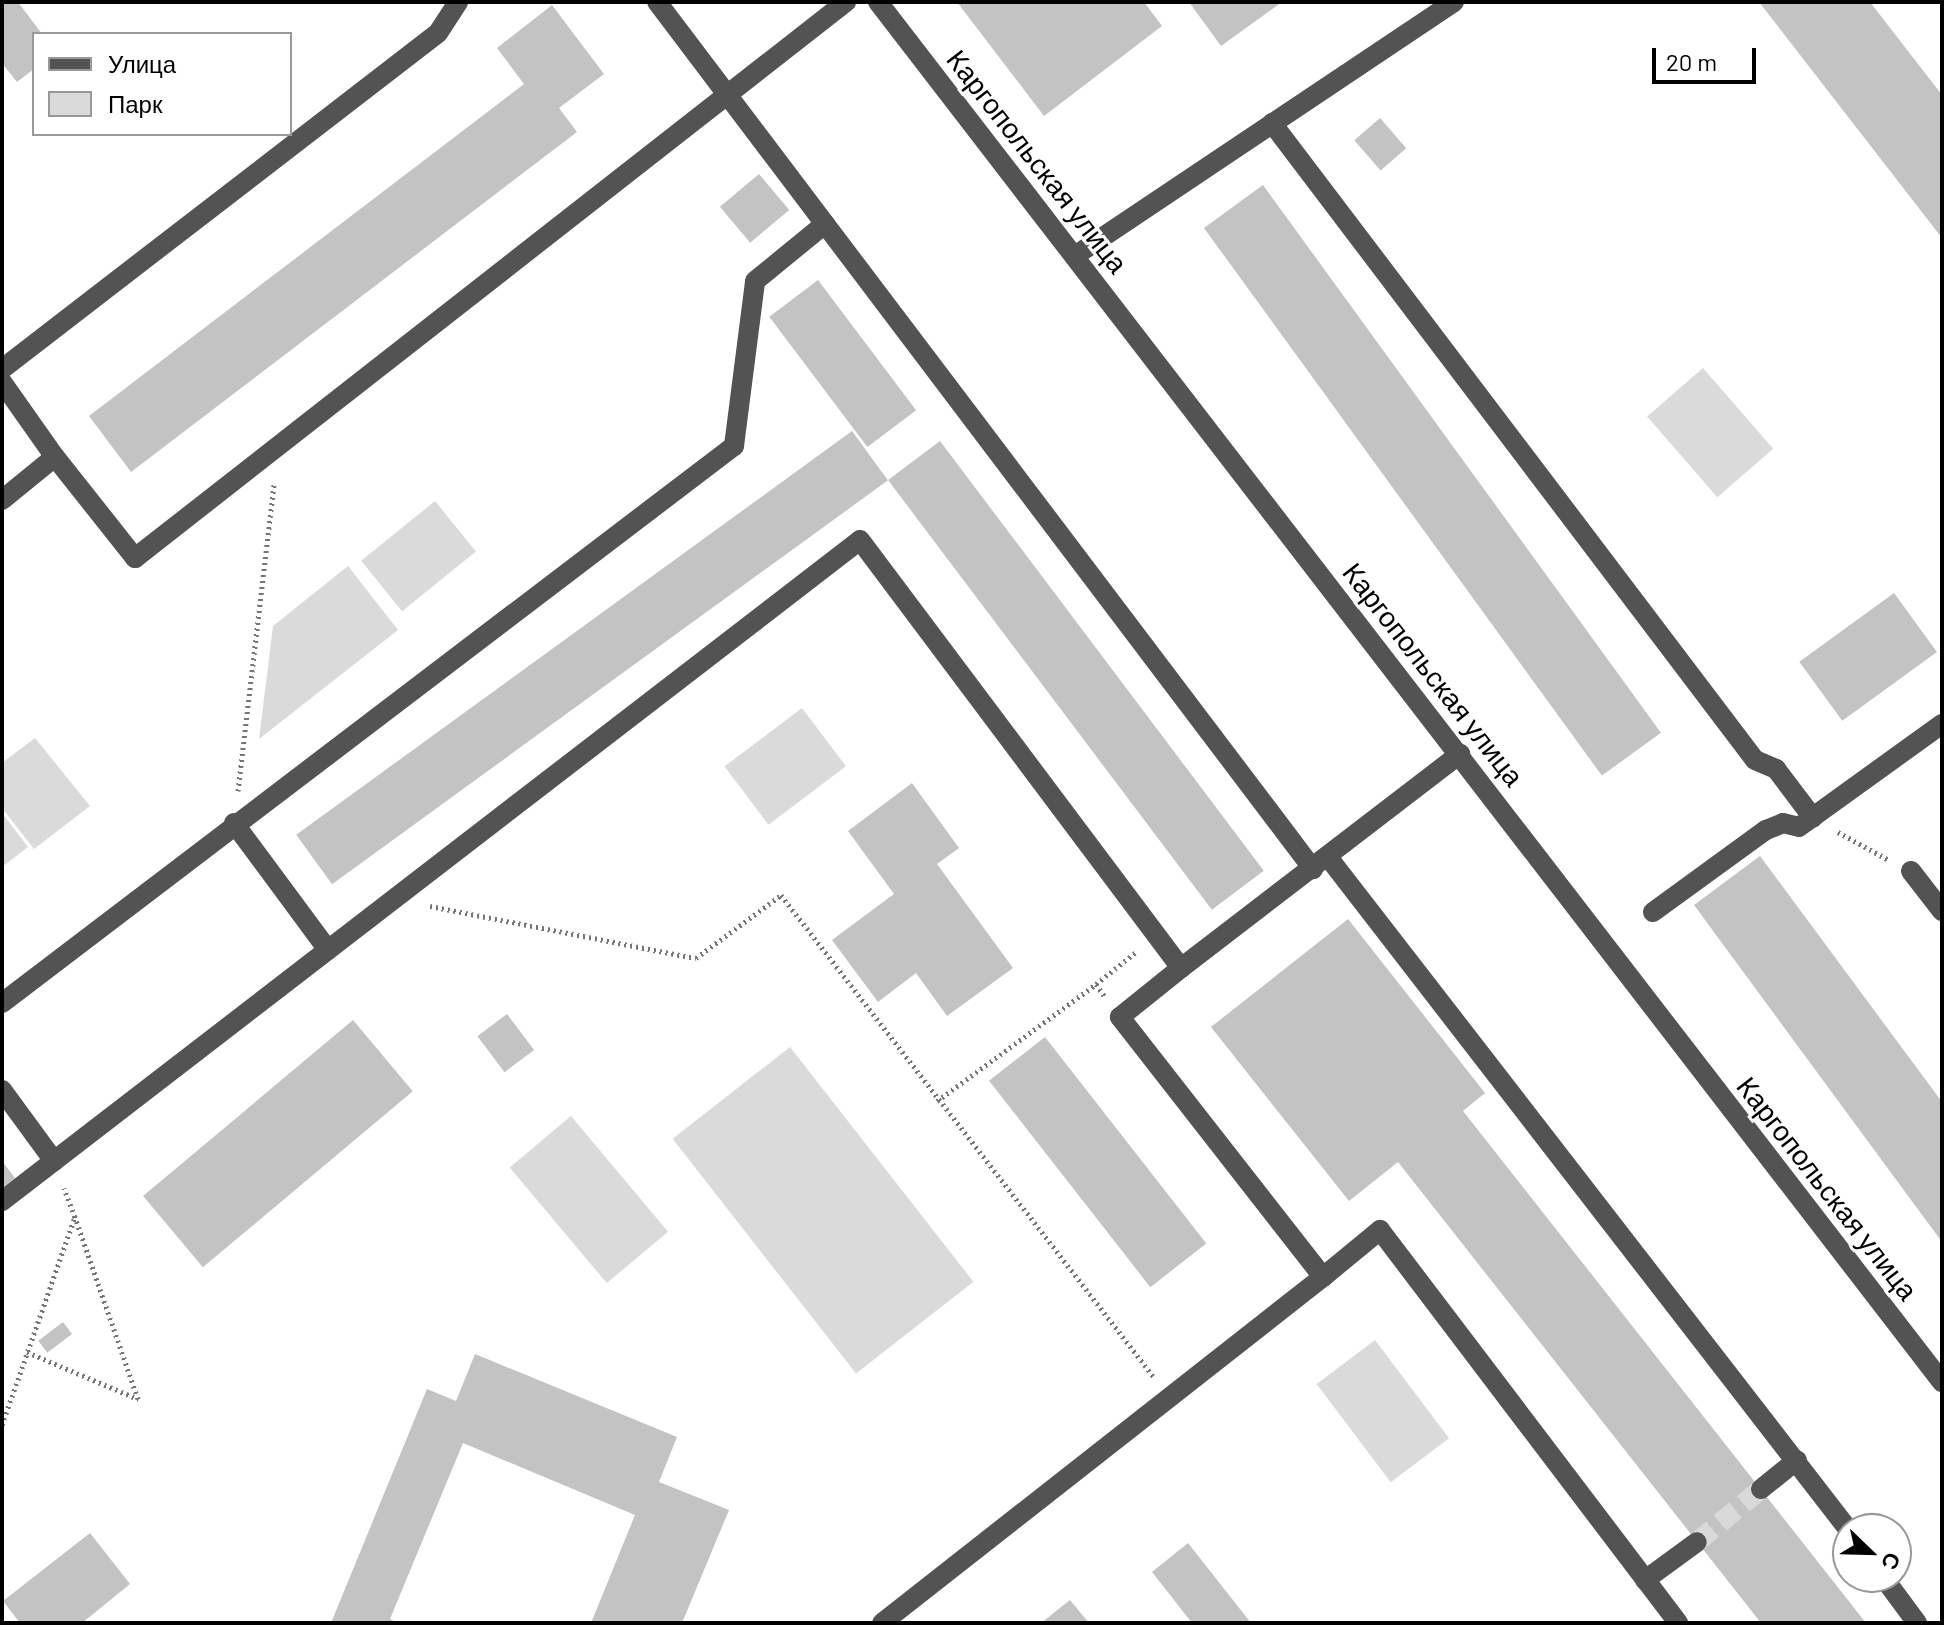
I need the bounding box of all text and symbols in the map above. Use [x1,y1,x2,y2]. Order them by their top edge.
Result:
legend [32,32,292,136]
scale bar [1656,32,1760,82]
street label: Каргопольская улица [940,43,1136,279]
text: 20 m [1666,47,1717,76]
text: Улица [108,49,176,78]
text: Парк [108,89,162,118]
street label: Каргопольская улица [1336,556,1532,792]
street label: Каргопольская улица [1730,1070,1926,1306]
north arrow [1832,1513,1912,1593]
text: С [1877,1549,1907,1574]

